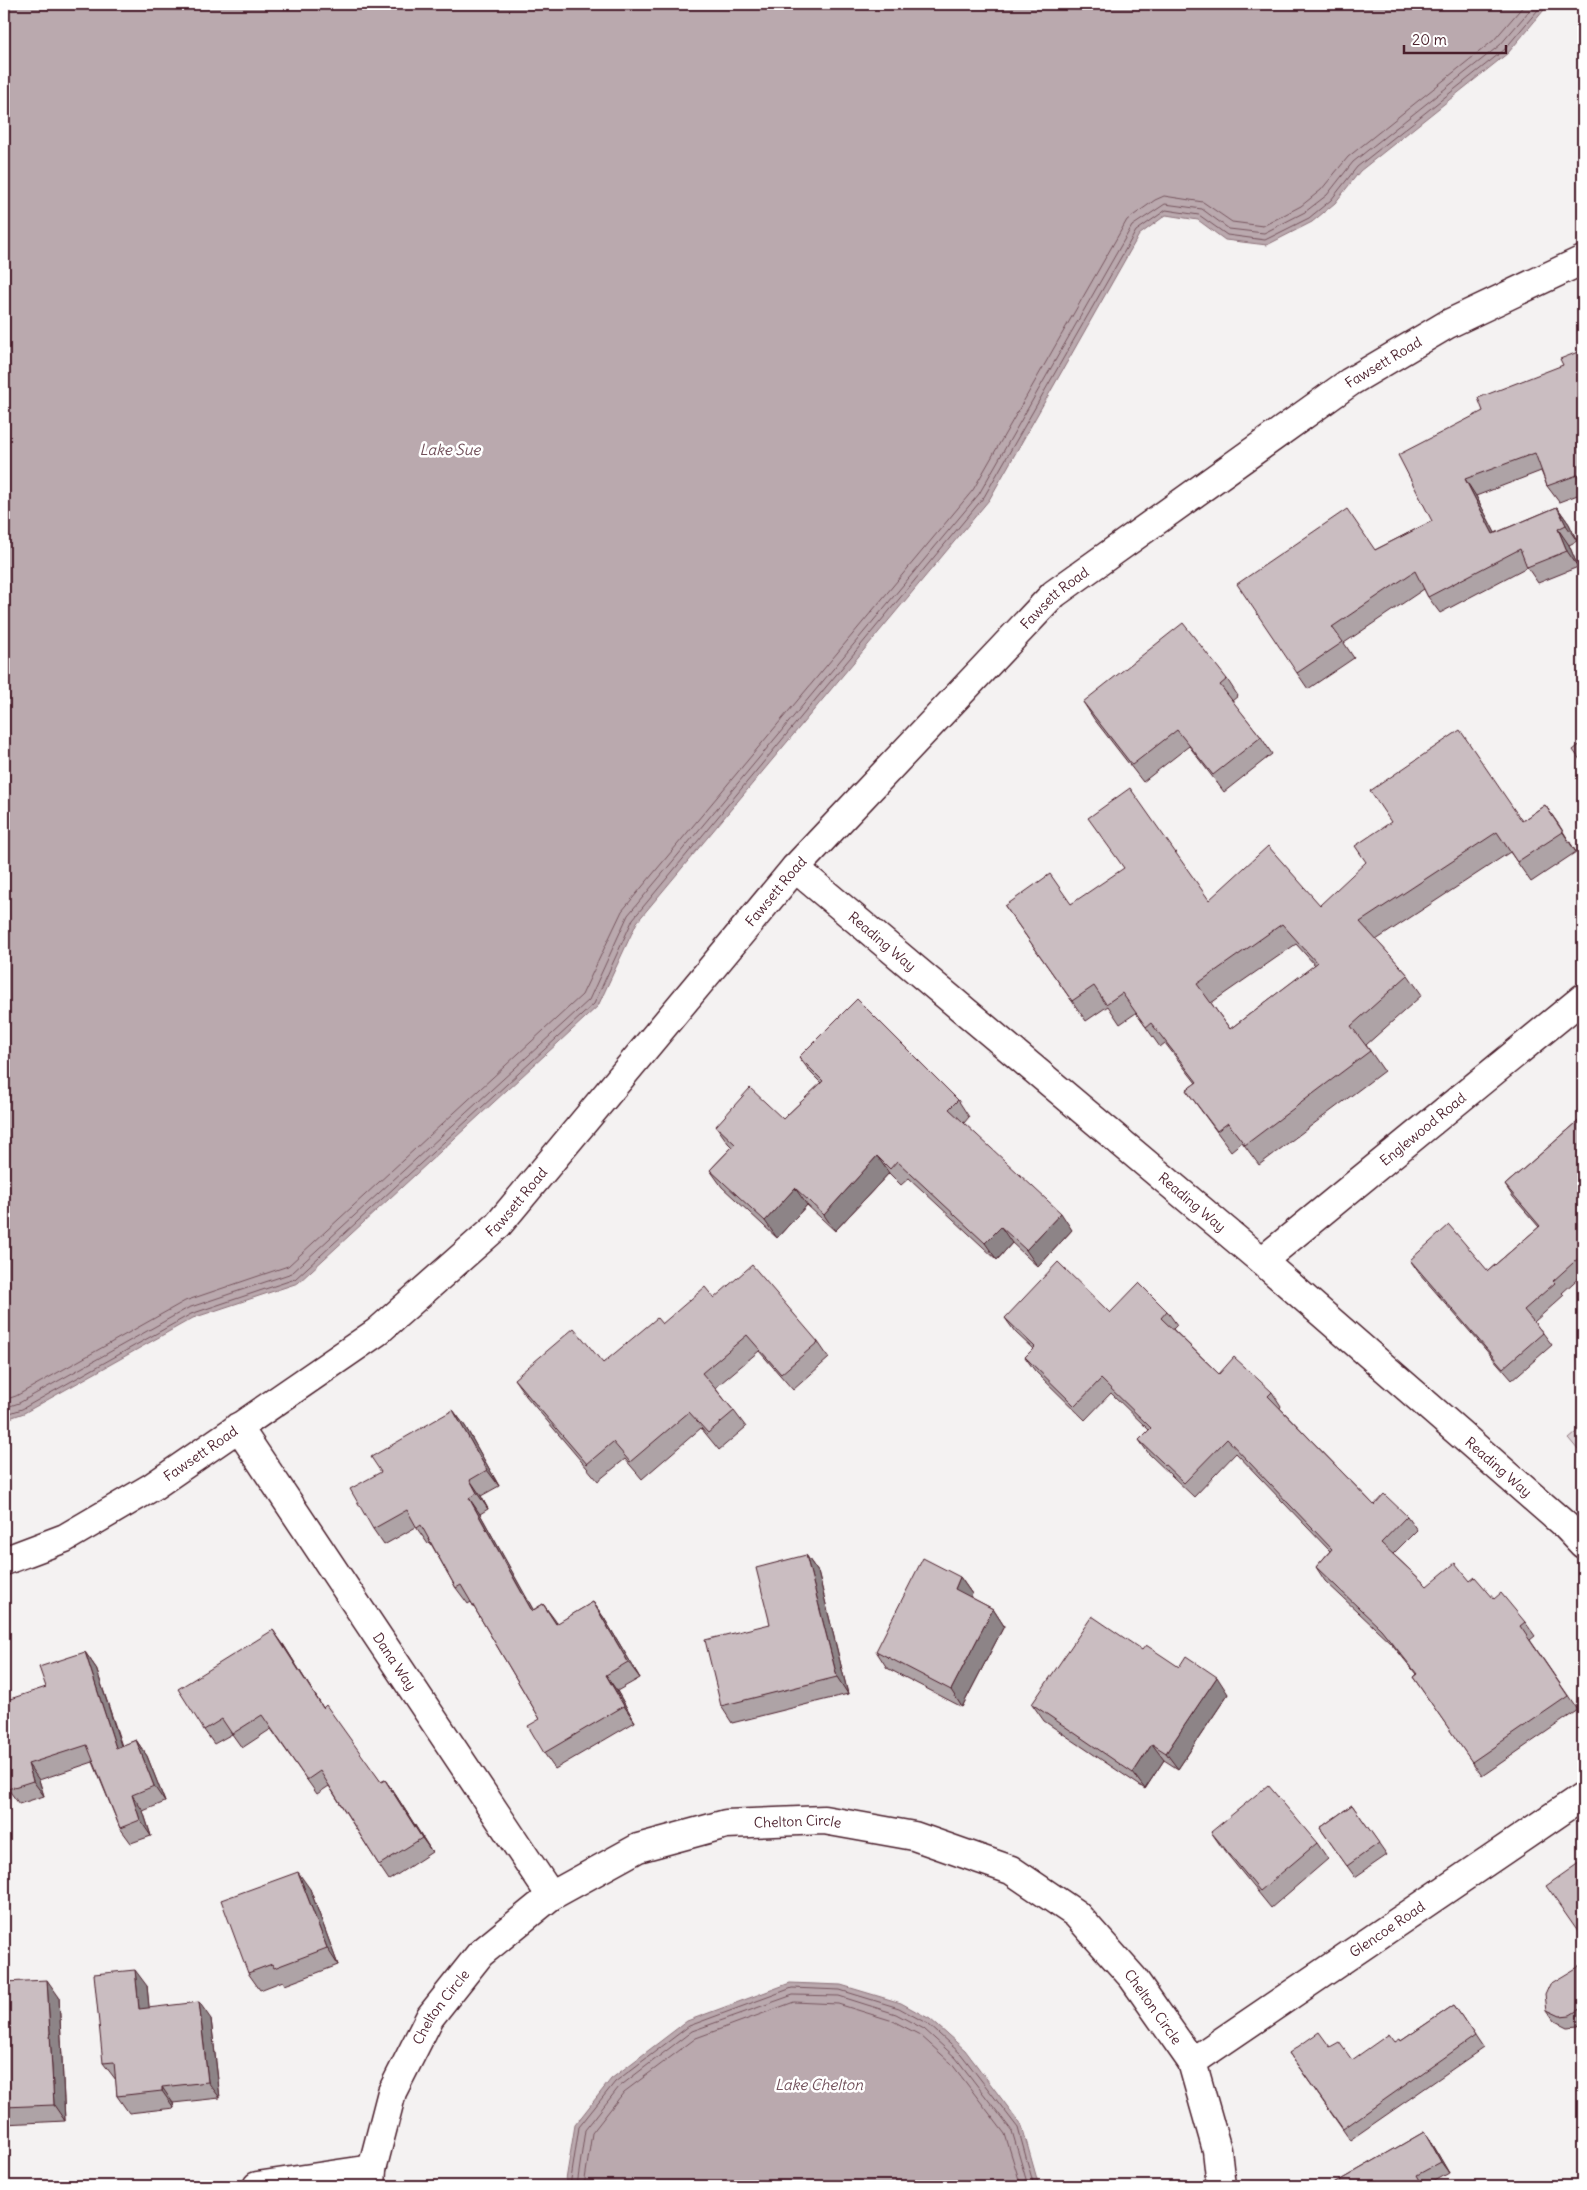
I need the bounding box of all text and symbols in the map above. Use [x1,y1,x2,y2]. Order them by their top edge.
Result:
scale bar [1404,22,1507,54]
text: 20 m [1412,30,1447,49]
street label: Fawsett Road [1341,333,1425,392]
water label: Lake Sue [420,440,481,459]
street label: Fawsett Road [1016,563,1092,633]
street label: Fawsett Road [741,853,810,930]
street label: Reading Way [845,908,920,975]
street label: Englewood Road [1376,1089,1470,1170]
street label: Fawsett Road [482,1164,551,1241]
street label: Reading Way [1155,1169,1230,1236]
street label: Fawsett Road [160,1422,241,1485]
street label: Reading Way [1461,1433,1536,1501]
street label: Dana Way [369,1629,420,1694]
street label: Chelton Circle [753,1811,843,1832]
street label: Glencoe Road [1346,1897,1428,1961]
street label: Chelton Circle [1120,1965,1186,2048]
street label: Chelton Circle [409,1966,473,2047]
water label: Lake Chelton [775,2075,863,2094]

